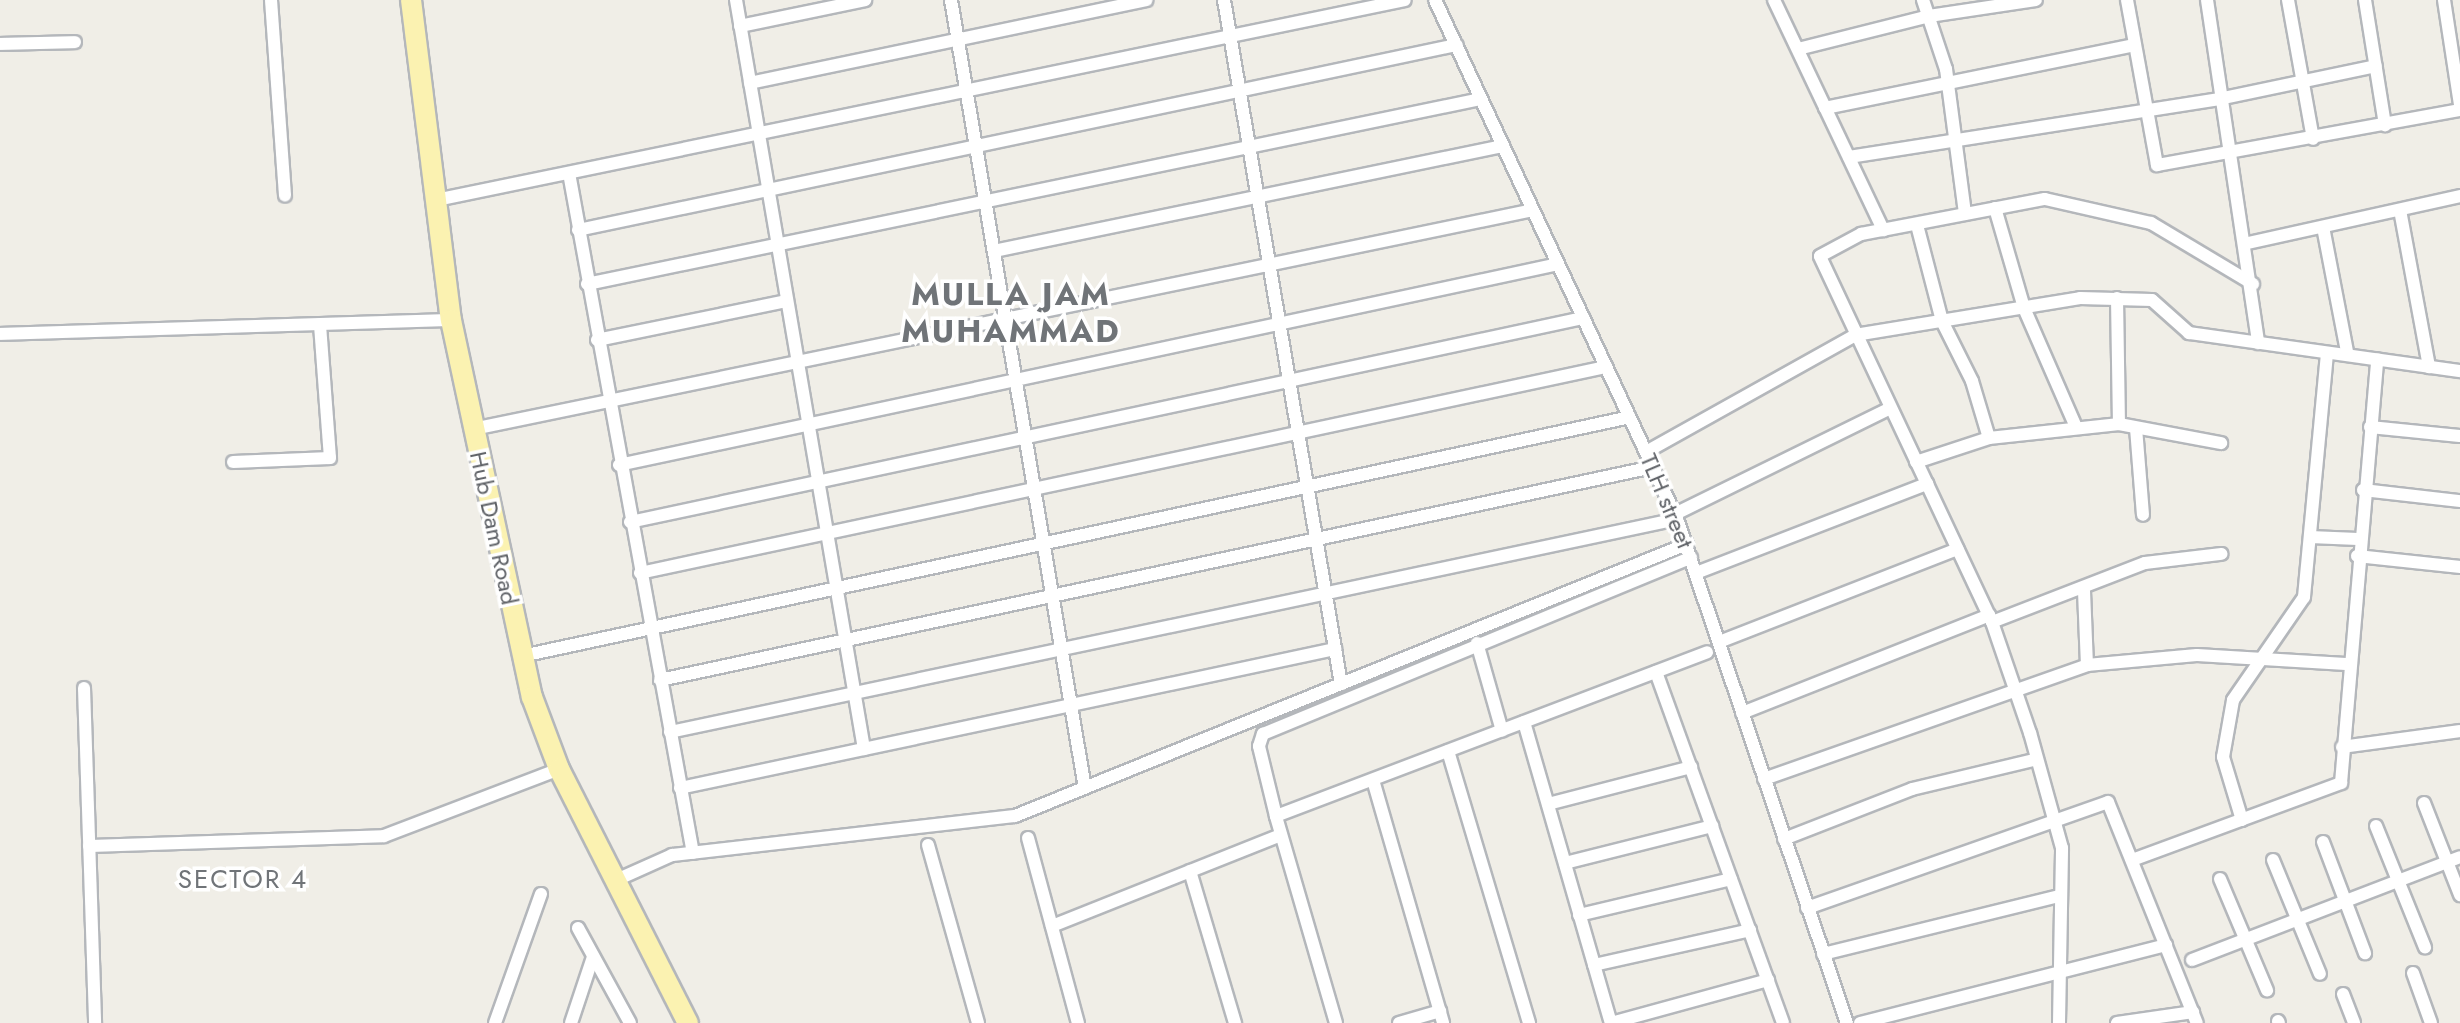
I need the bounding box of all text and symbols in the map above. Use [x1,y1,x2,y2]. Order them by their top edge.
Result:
district label: MULLA JAM MUHAMMAD [901,276,1121,351]
street label: Hub Dam Road [464,449,524,607]
street label: TLH street [1634,449,1700,553]
district label: SECTOR 4 [178,864,308,896]

